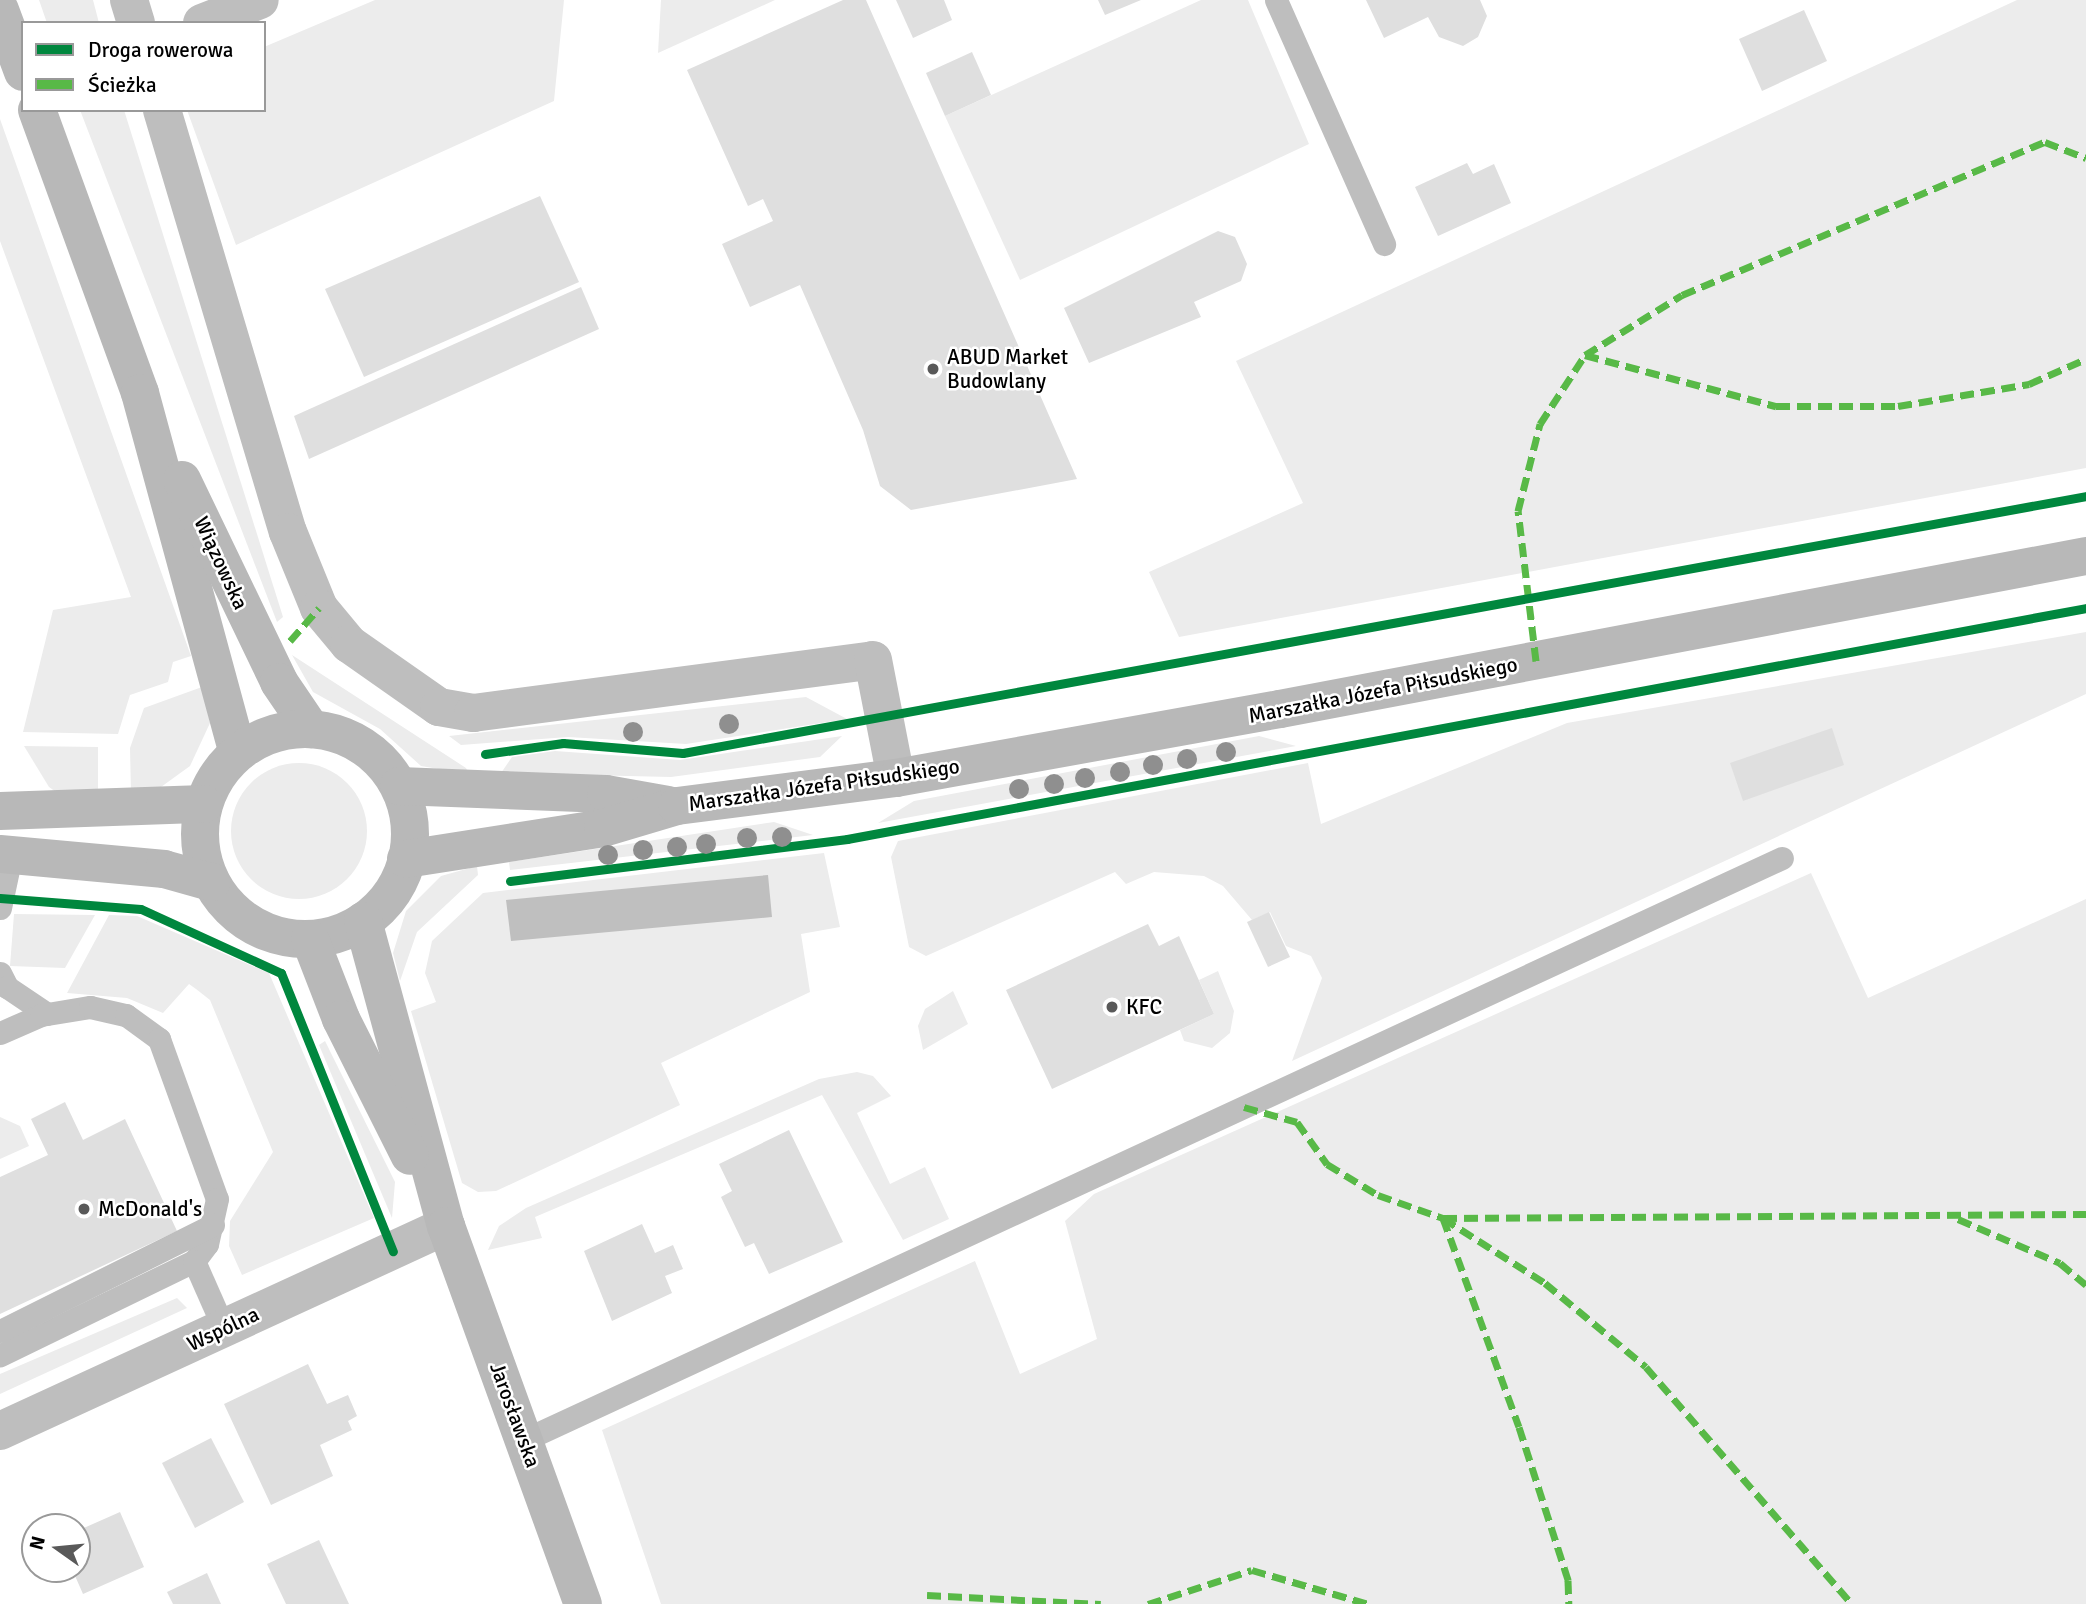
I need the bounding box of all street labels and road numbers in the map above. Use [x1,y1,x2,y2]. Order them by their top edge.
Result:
street label: Wiązowska [189,513,253,613]
street label: Marszałka Józefa Piłsudskiego [1246,652,1520,728]
street label: Marszałka Józefa Piłsudskiego [687,753,961,817]
street label: Wspólna [183,1301,263,1357]
street label: Jarosławska [484,1359,546,1471]

